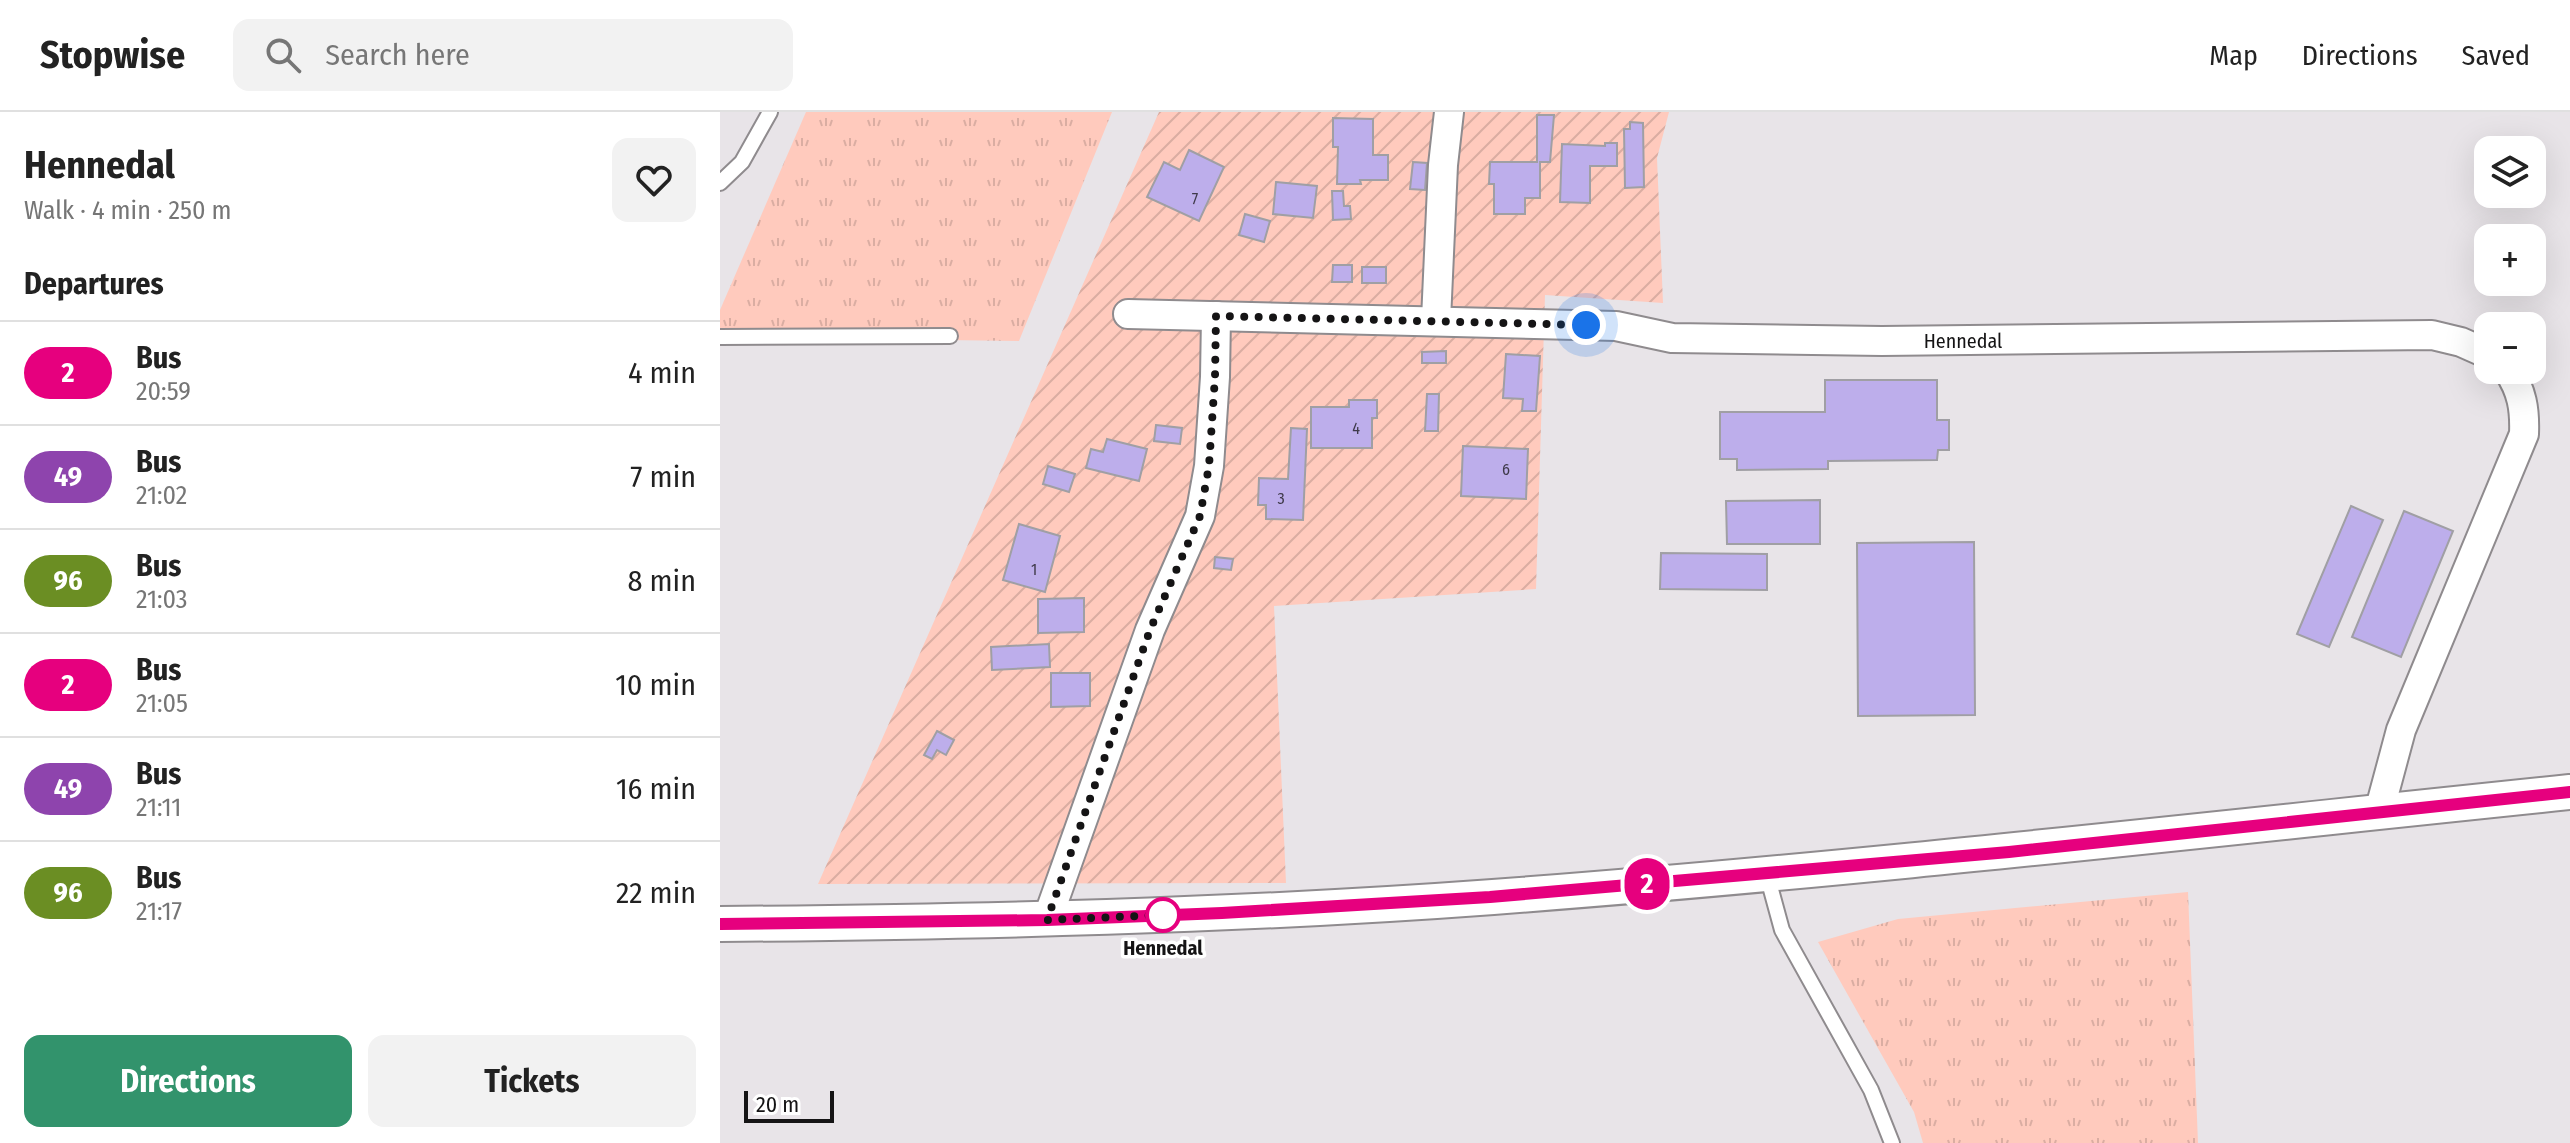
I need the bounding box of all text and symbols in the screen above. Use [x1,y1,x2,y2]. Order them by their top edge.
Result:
search box [233,19,793,91]
text: Stopwise [40,32,185,78]
icon: search [261,33,305,77]
text: Search here [325,37,470,73]
text: Map [2209,39,2258,72]
text: Directions [2302,39,2418,72]
text: Saved [2462,39,2530,72]
map controls [2474,136,2546,384]
button: layers [2474,136,2546,208]
button: heart [612,138,696,222]
text: Hennedal [24,142,175,188]
house number: 7 [1192,189,1199,208]
text: Walk · 4 min · 250 m [24,195,232,226]
button: + [2474,224,2546,296]
text: Departures [24,266,164,302]
your location [1566,305,1606,345]
button: − [2474,312,2546,384]
street label: Hennedal [1924,329,2002,353]
text: Bus [136,340,181,376]
text: 4 min [628,355,696,391]
text: 2 [62,356,74,389]
text: 20:59 [136,376,191,407]
house number: 4 [1352,419,1360,438]
text: Bus [136,444,181,480]
text: 7 min [630,459,696,495]
text: 49 [54,460,82,493]
house number: 6 [1502,460,1510,479]
text: 21:02 [136,480,187,511]
house number: 3 [1277,489,1285,508]
text: Bus [136,548,181,584]
house number: 1 [1031,560,1037,579]
text: 8 min [628,563,696,599]
text: 96 [53,564,83,597]
text: 21:03 [136,584,188,615]
text: Bus [136,652,181,688]
text: 10 min [615,667,696,703]
text: 2 [62,668,74,701]
text: 21:05 [136,688,188,719]
text: Bus [136,756,181,792]
text: 16 min [616,771,696,807]
text: 49 [54,772,82,805]
text: 21:11 [136,792,181,823]
line badge: 2 [1621,858,1673,910]
text: Bus [136,860,181,896]
text: 2 [1641,867,1653,900]
text: 22 min [616,875,696,911]
text: 96 [53,876,83,909]
text: 21:17 [136,896,182,927]
marker: Hennedal [1146,898,1180,932]
place label: Hennedal [1123,936,1203,960]
button: Directions [24,1035,352,1127]
button: Tickets [368,1035,696,1127]
scale bar [744,1087,834,1123]
text: 20 m [756,1091,799,1118]

